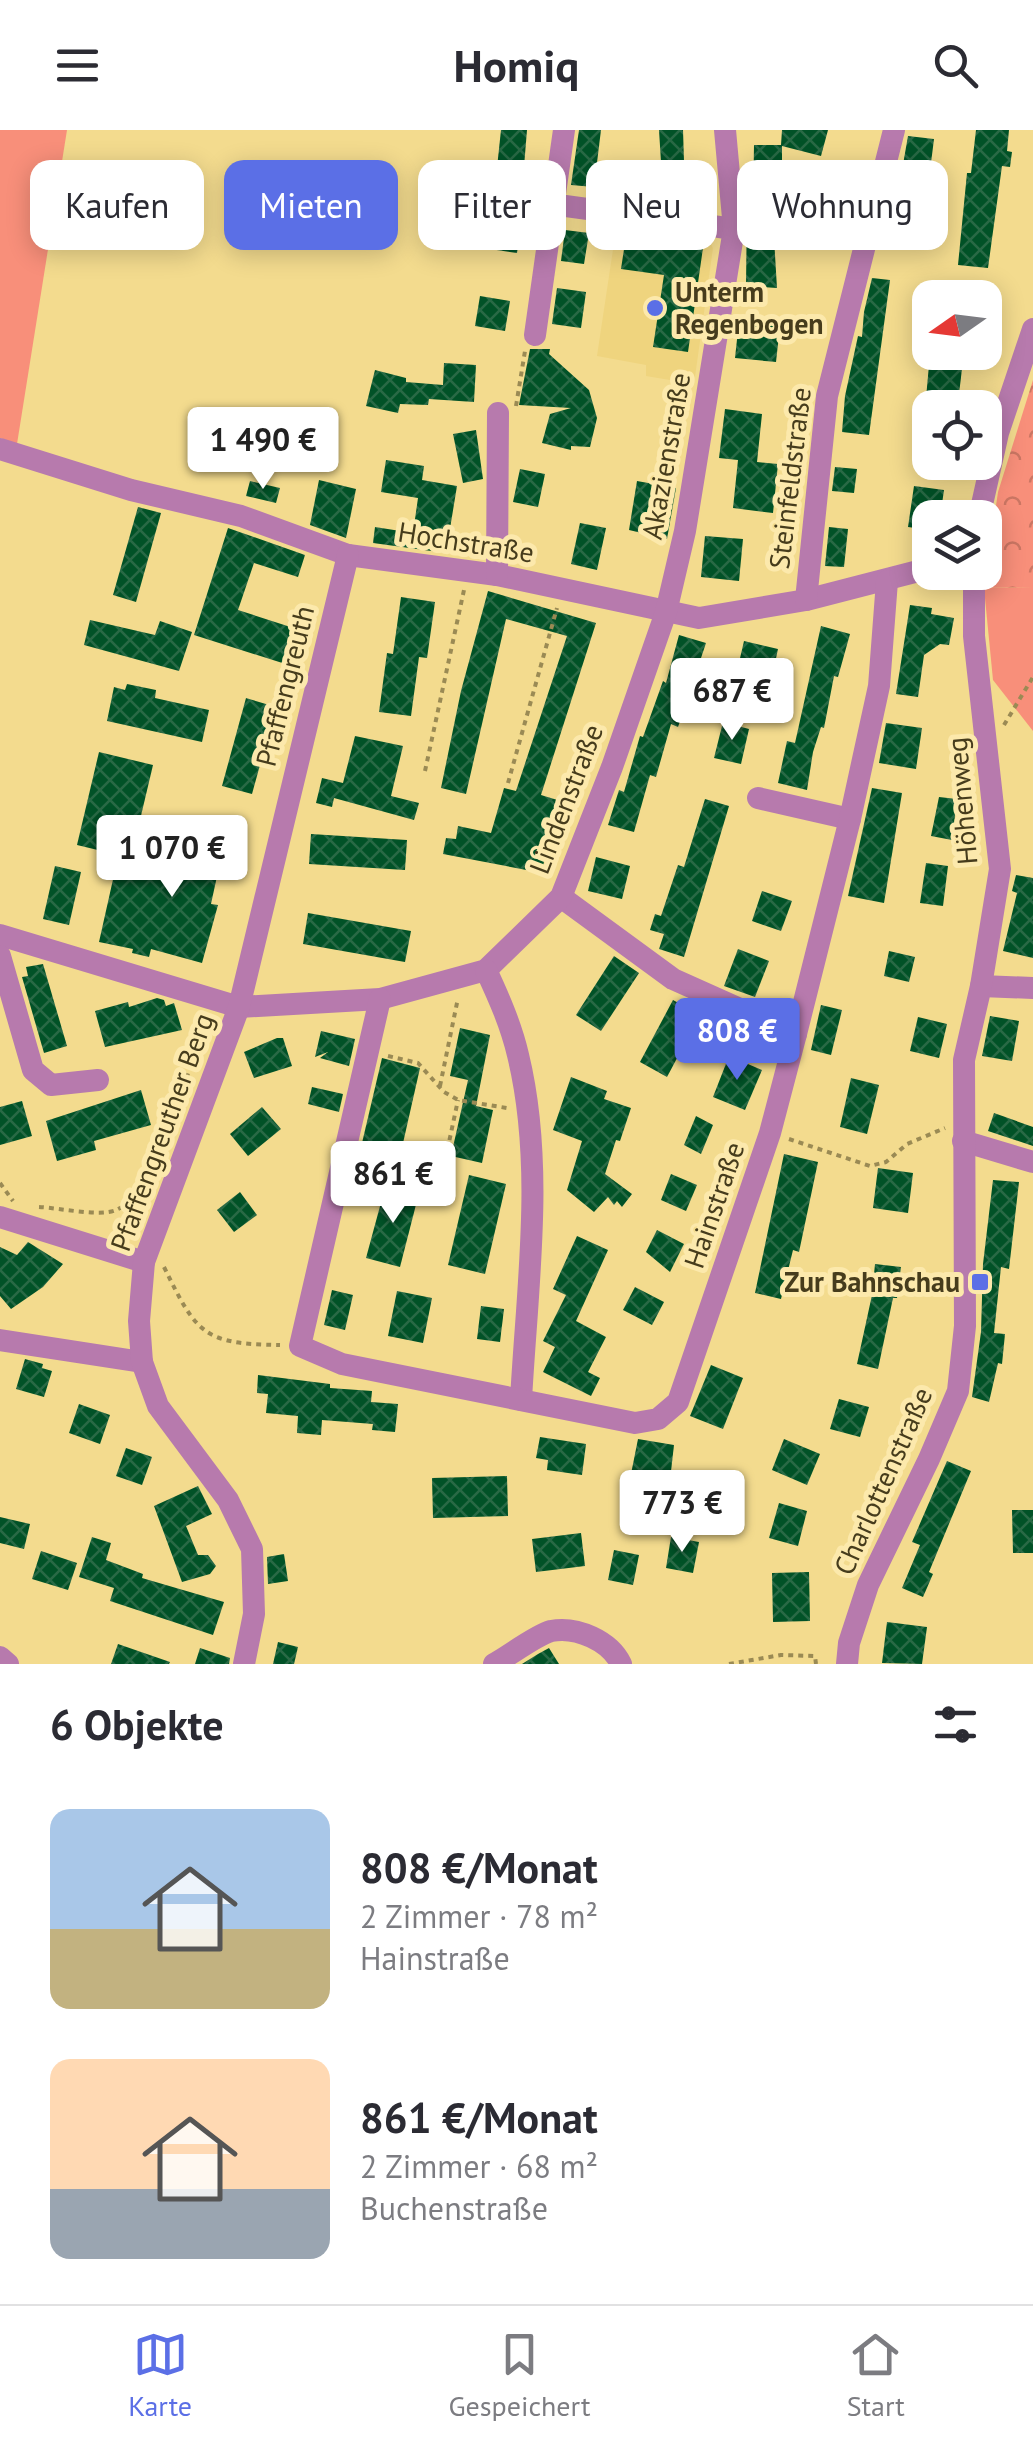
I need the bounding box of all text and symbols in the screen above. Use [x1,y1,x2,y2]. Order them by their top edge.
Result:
text: Homiq [454,36,579,94]
icon: menu [50,38,105,93]
icon: search [928,38,983,93]
chip: Kaufen [30,160,204,250]
chip: Mieten [224,160,398,250]
chip: Filter [418,160,566,250]
chip: Neu [586,160,717,250]
chip: Wohnung [737,160,948,250]
place label: Unterm Regenbogen [675,273,824,342]
north arrow [912,280,1002,370]
map controls [912,280,1002,590]
marker: Unterm Regenbogen [644,297,666,319]
street label: Akazienstraße [633,370,698,542]
street label: Steinfeldstraße [760,385,819,571]
button: locate [912,390,1002,480]
pin: 1 490 € [171,407,355,492]
text: 1 490 € [210,418,316,460]
button: layers [912,500,1002,590]
street label: Hochstraße [395,512,537,571]
street label: Pfaffengreuth [247,602,322,770]
pin: 687 € [662,658,802,743]
text: 687 € [693,669,771,711]
street label: Lindenstraße [520,719,611,879]
street label: Höhenweg [937,736,986,866]
pin: 1 070 € [80,815,264,900]
text: 1 070 € [119,826,225,868]
pin: 808 € [667,998,807,1083]
street label: Pfaffengreuther Berg [101,1008,222,1256]
text: 808 € [697,1009,777,1051]
street label: Hainstraße [675,1137,752,1273]
pin: 861 € [323,1141,463,1226]
text: 861 € [353,1152,433,1194]
place label: Zur Bahnschau [784,1263,960,1300]
marker: Zur Bahnschau [969,1271,991,1293]
street label: Charlottenstraße [825,1381,940,1580]
pin: 773 € [612,1470,752,1555]
text: 773 € [642,1481,722,1523]
text: 6 Objekte [50,1697,224,1752]
icon: filters [928,1697,983,1752]
text: 808 €/Monat [360,1840,598,1895]
icon: home [130,1849,250,1969]
text: 2 Zimmer · 78 m² [360,1895,598,1937]
text: Hainstraße [360,1937,510,1979]
text: 861 €/Monat [360,2090,598,2145]
icon: home [130,2099,250,2219]
text: 2 Zimmer · 68 m² [360,2145,598,2187]
text: Buchenstraße [360,2187,548,2229]
tab: Karte [128,2327,192,2424]
tab: Gespeichert [448,2327,590,2424]
tab: Start [847,2327,905,2424]

